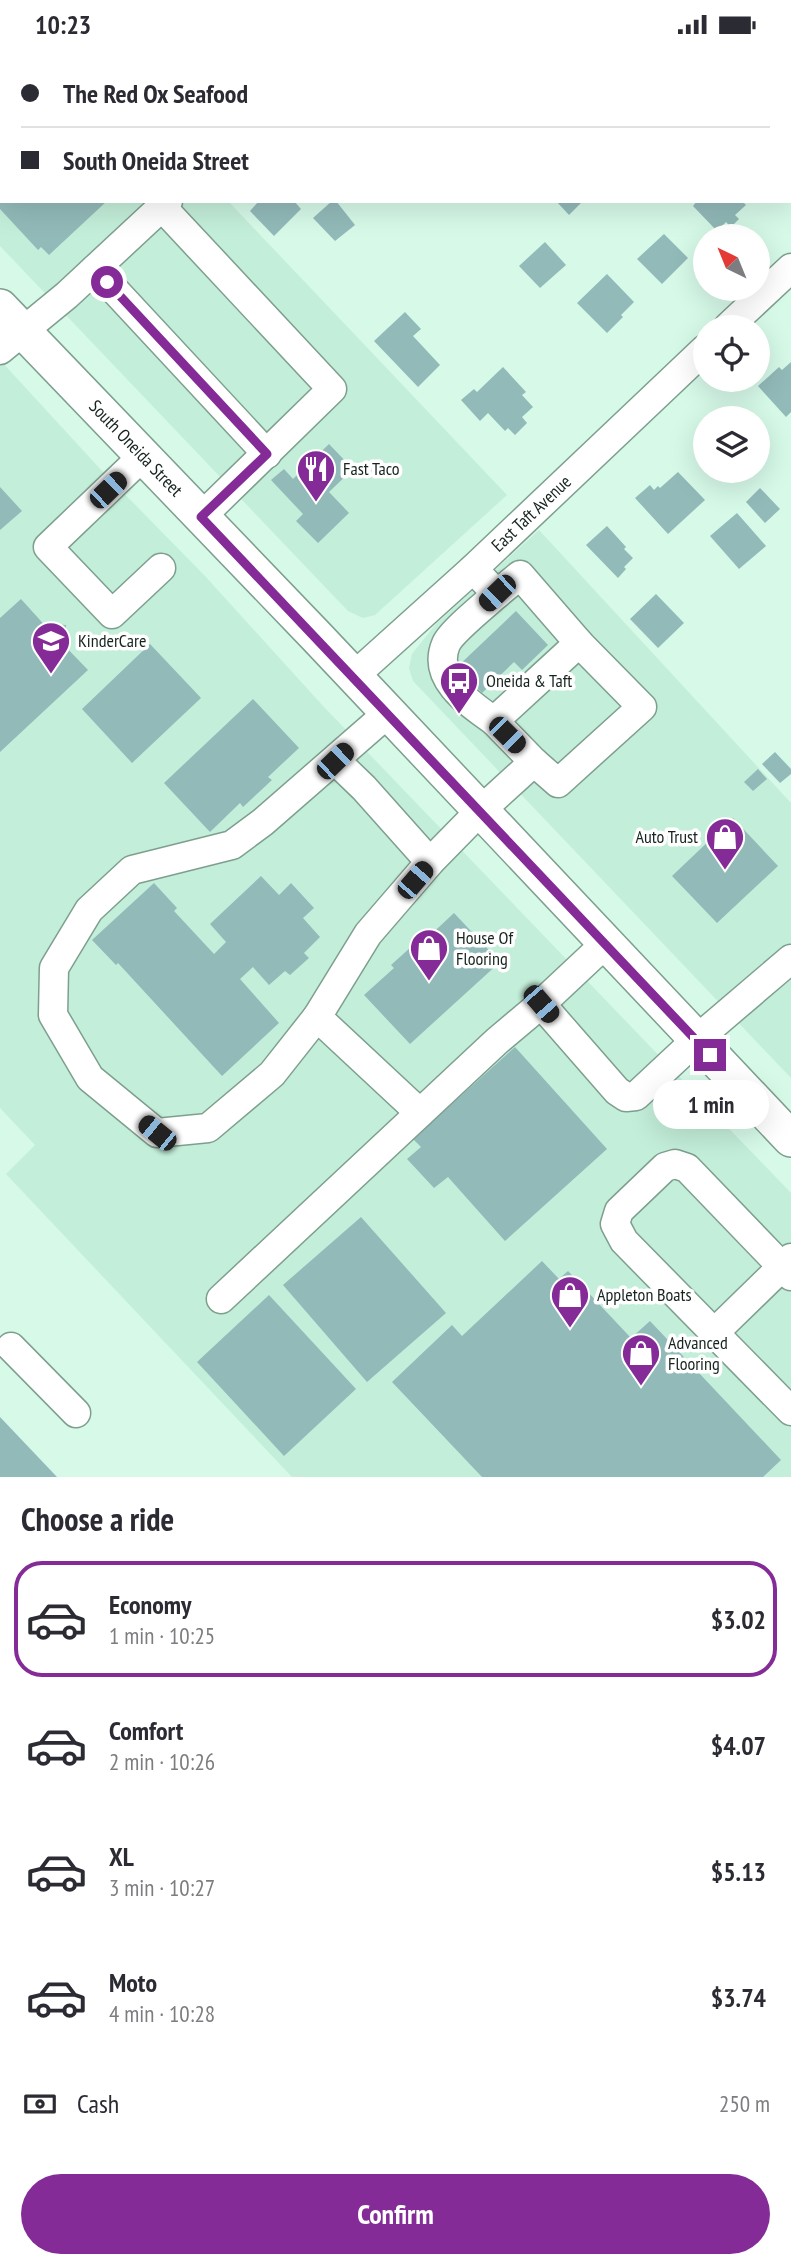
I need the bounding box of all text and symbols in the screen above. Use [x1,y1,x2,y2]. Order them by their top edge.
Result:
text: 10:23 [35,8,91,41]
text: The Red Ox Seafood [63,77,248,110]
text: South Oneida Street [63,144,249,177]
north arrow [693,224,770,301]
map controls [693,224,770,483]
route start [91,266,123,298]
button: locate [693,315,770,392]
street label: South Oneida Street [84,395,188,501]
button: layers [693,406,770,483]
restaurant icon: Fast Taco [295,448,337,503]
place label: Fast Taco [343,457,400,480]
car [86,468,131,512]
street label: East Taft Avenue [486,470,576,556]
car [475,571,520,615]
school or university icon: KinderCare [30,620,72,675]
place label: KinderCare [78,629,146,652]
bus stop icon: Oneida & Taft [438,660,480,715]
place label: Oneida & Taft [486,669,572,692]
car [485,713,530,757]
car [313,739,358,783]
shop icon: Auto Trust [704,816,746,871]
place label: Auto Trust [635,825,698,848]
car [394,857,437,903]
place label: House Of Flooring [456,926,514,970]
shop icon: House Of Flooring [408,927,450,982]
car [520,981,563,1027]
route end [694,1039,726,1071]
callout: 1 min [652,1079,768,1129]
text: 1 min [688,1090,734,1119]
car [135,1112,180,1154]
shop icon: Appleton Boats [549,1274,591,1329]
place label: Appleton Boats [597,1283,692,1306]
place label: Advanced Flooring [668,1331,728,1375]
shop icon: Advanced Flooring [620,1332,662,1387]
text: Choose a ride [21,1498,174,1540]
icon: car [25,1588,88,1651]
text: Economy [109,1588,191,1621]
text: $3.02 [711,1603,766,1636]
text: 1 min · 10:25 [109,1621,215,1650]
icon: car [25,1714,88,1777]
text: Comfort [109,1714,183,1747]
text: $4.07 [711,1729,766,1762]
text: 2 min · 10:26 [109,1747,215,1776]
icon: car [25,1840,88,1903]
text: XL [109,1840,134,1873]
text: $5.13 [711,1855,766,1888]
text: 3 min · 10:27 [109,1873,215,1902]
icon: car [25,1966,88,2029]
text: Moto [109,1966,157,1999]
text: $3.74 [711,1981,766,2014]
text: 4 min · 10:28 [109,1999,215,2028]
icon: cash [21,2085,59,2123]
text: Cash [77,2087,119,2120]
text: 250 m [719,2089,770,2118]
button: Confirm [21,2174,770,2254]

